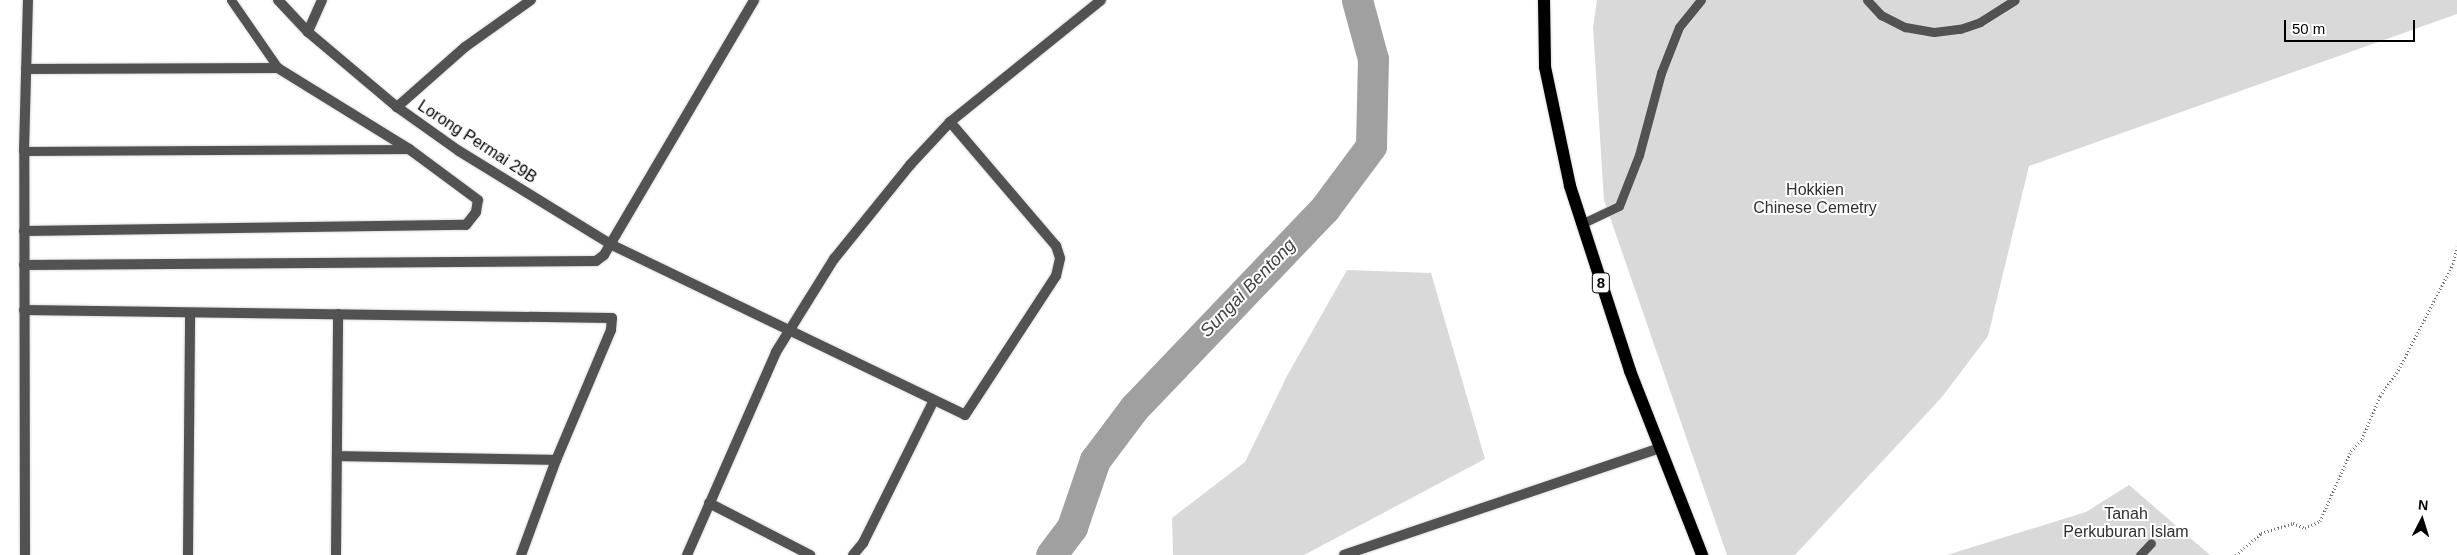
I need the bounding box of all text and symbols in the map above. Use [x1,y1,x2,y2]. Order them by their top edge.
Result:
scale bar [2287,10,2418,42]
text: 50 m [2292,20,2325,37]
street label: Lorong Permai 29B [414,96,540,188]
park label: Hokkien Chinese Cemetry [1753,180,1877,218]
water label: Sungai Bentong [1196,234,1300,342]
road number: 8 [1591,270,1611,296]
north arrow [2397,495,2447,545]
text: N [2418,497,2429,513]
park label: Tanah Perkuburan Islam [2063,504,2189,542]

